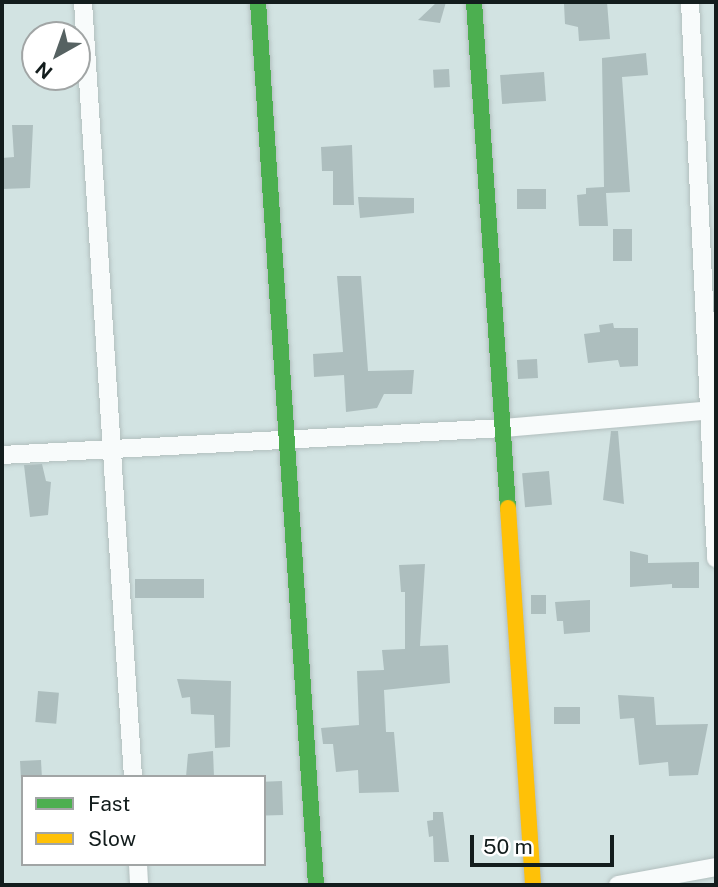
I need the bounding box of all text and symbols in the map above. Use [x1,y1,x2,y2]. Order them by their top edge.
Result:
north arrow [21,21,91,91]
text: N [31,57,57,84]
legend [21,775,266,866]
text: Fast [88,791,130,816]
scale bar [473,820,616,864]
text: Slow [88,826,136,851]
text: 50 m [483,834,533,859]

